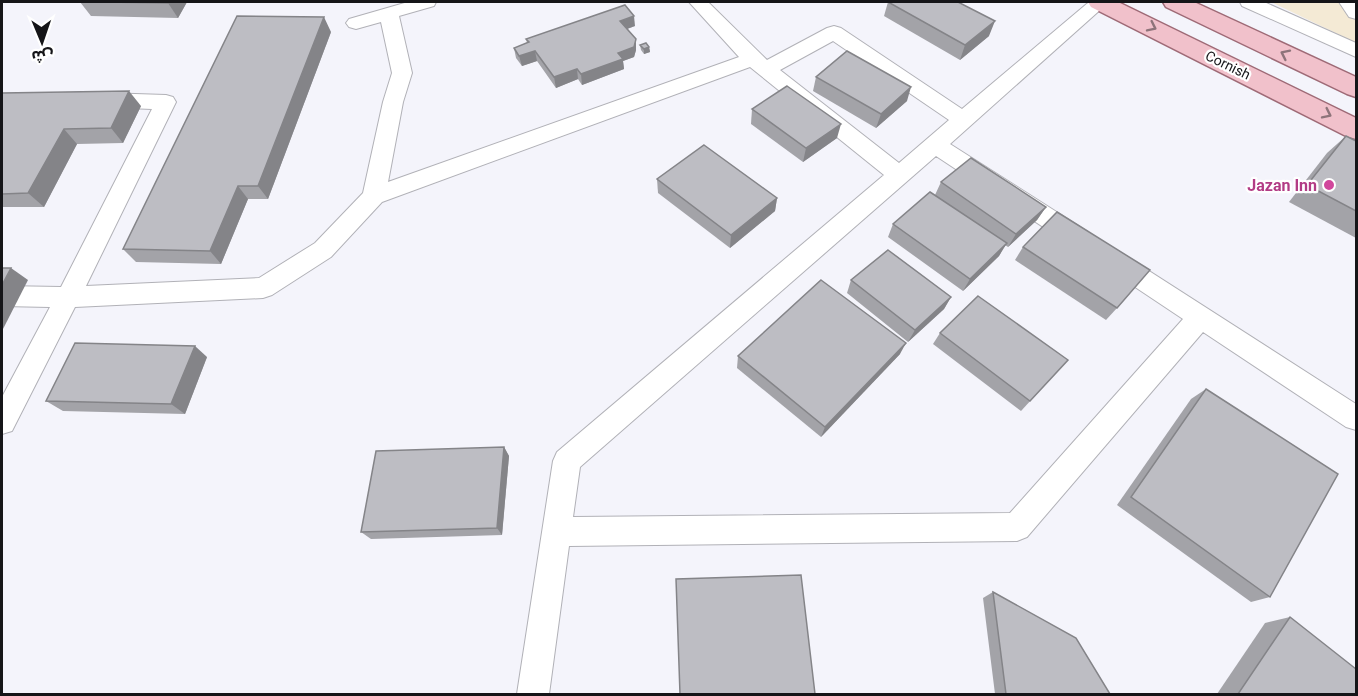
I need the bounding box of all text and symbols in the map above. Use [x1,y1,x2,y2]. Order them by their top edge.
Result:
north arrow [12,12,72,72]
one-way arrow [1146,20,1157,32]
text: ش [31,47,54,66]
street label: Cornish [1203,47,1253,83]
one-way arrow [1280,49,1291,61]
one-way arrow [1321,107,1332,118]
place label: Jazan Inn [1247,176,1317,195]
marker: Jazan Inn [1322,178,1336,192]

